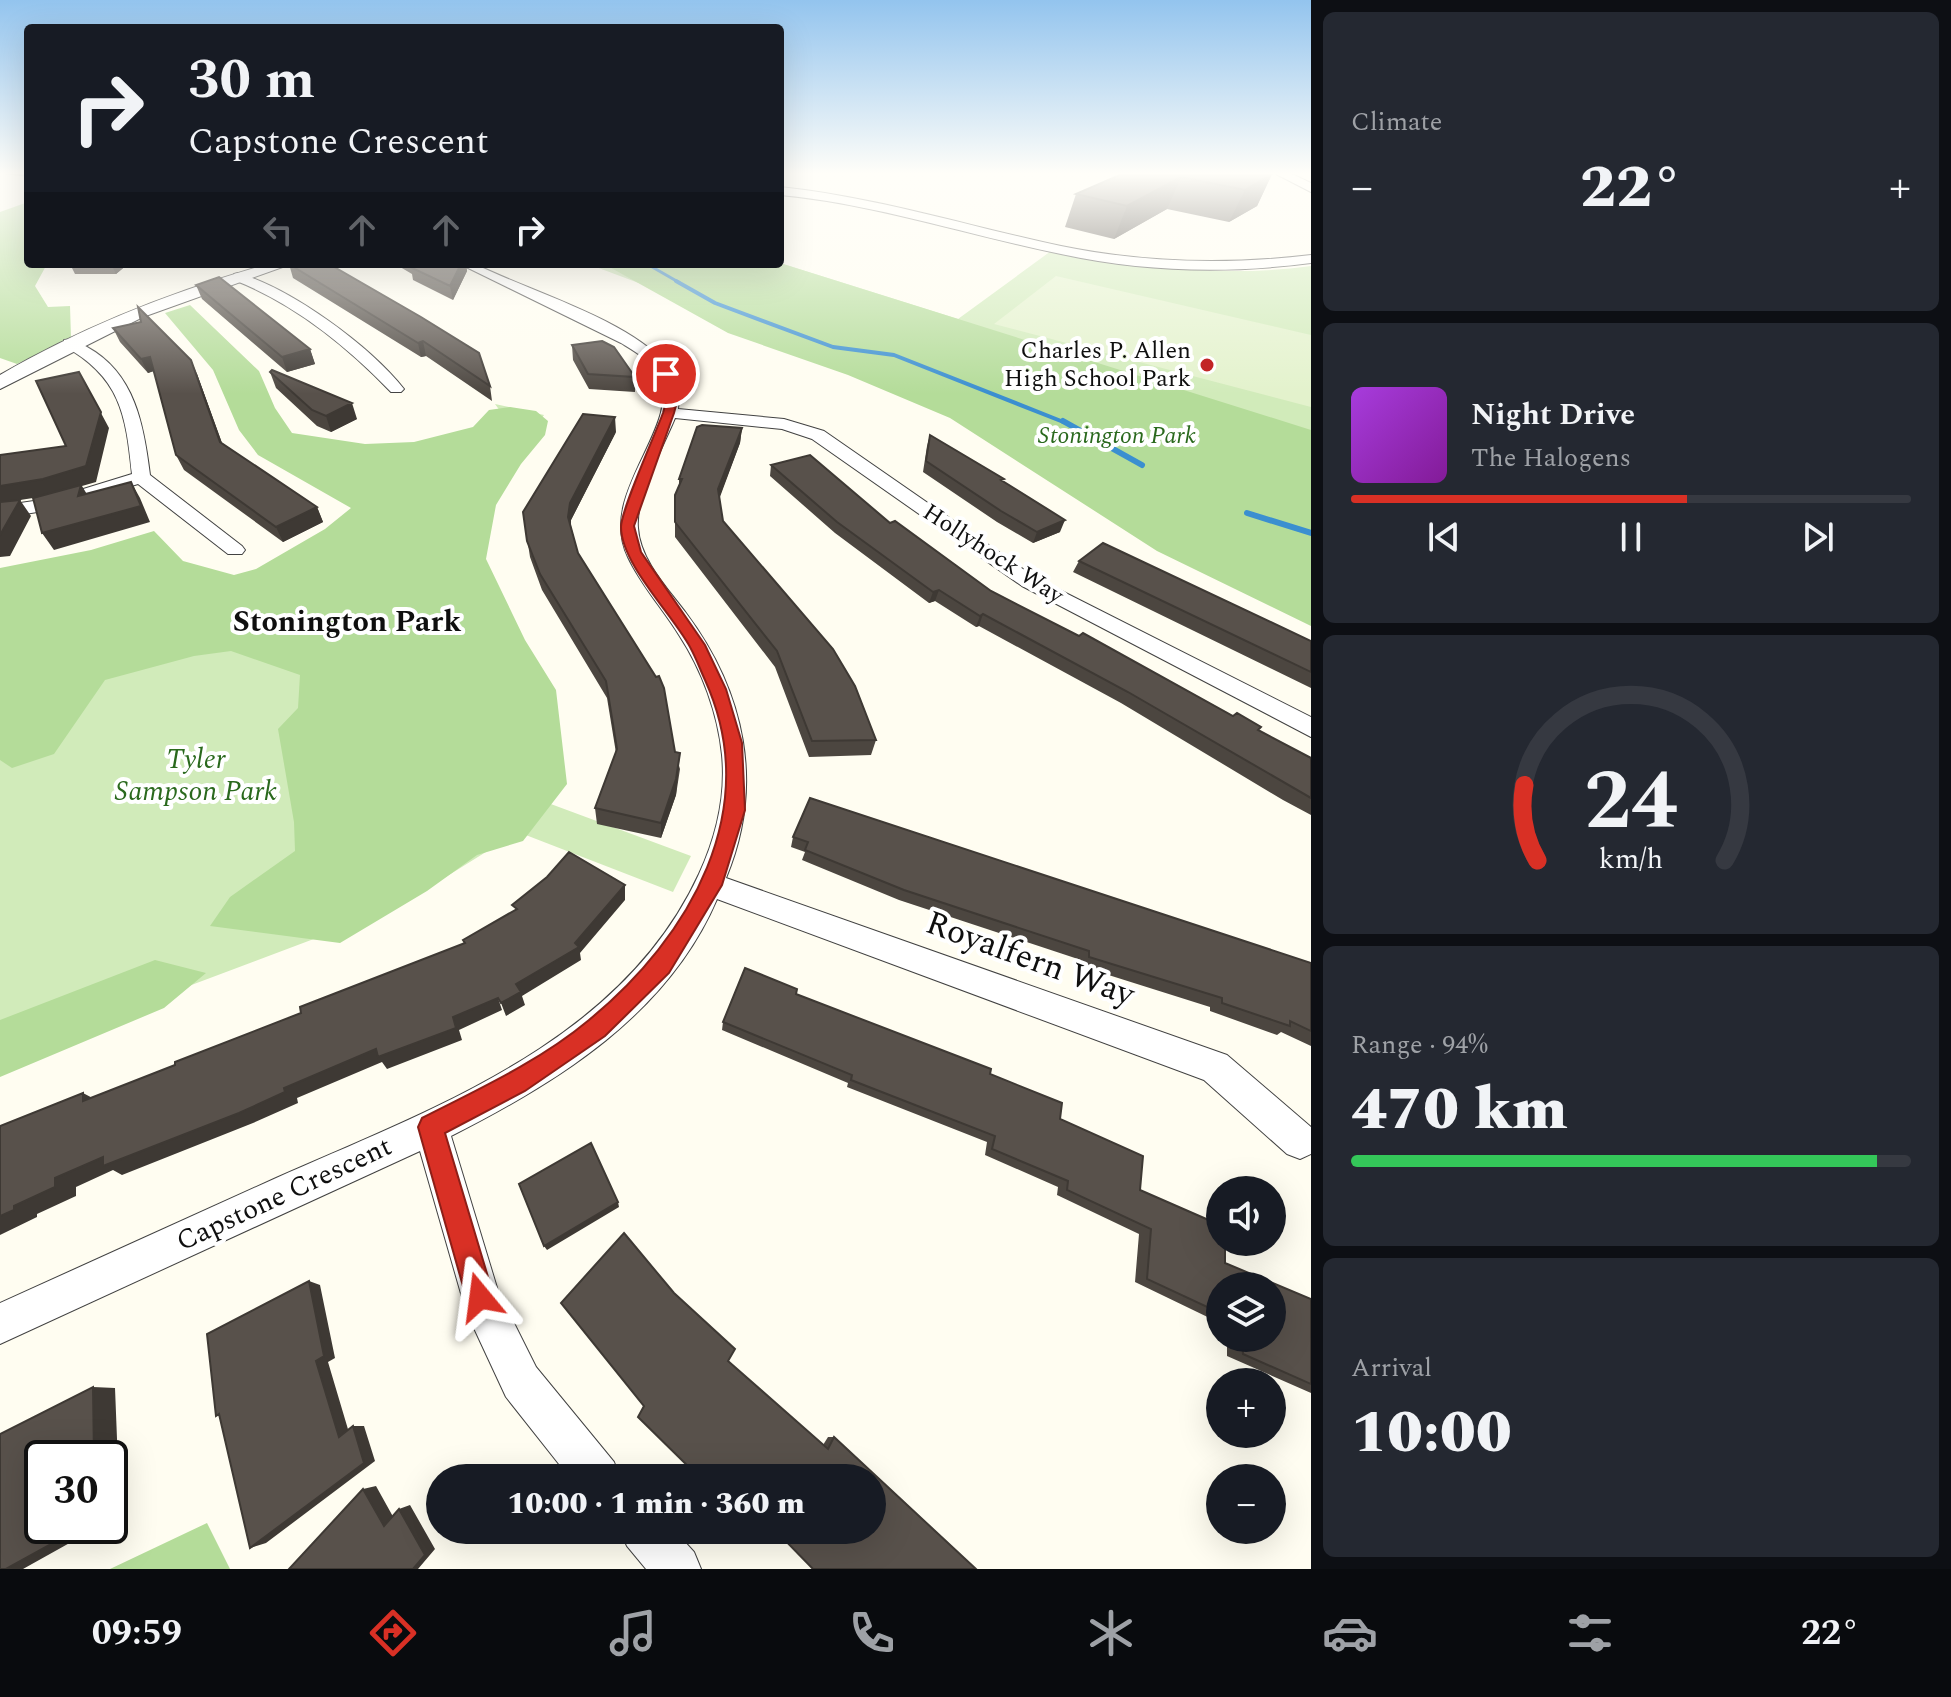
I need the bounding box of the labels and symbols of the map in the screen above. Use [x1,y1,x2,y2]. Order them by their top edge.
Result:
place label: Charles P. Allen High School Park [1004,333,1191,397]
pin [632,340,700,408]
marker: Charles P. Allen High School Park [1198,356,1216,374]
park label: Stonington Park [1038,418,1196,454]
street label: Hollyhock Way [915,495,1072,614]
district label: Stonington Park [233,599,461,645]
park label: Tyler Sampson Park [115,738,277,813]
street label: Royalfern Way [918,897,1143,1021]
street label: Capstone Crescent [169,1125,399,1263]
position arrow [438,1255,522,1339]
speed limit sign: 30 [24,1440,128,1544]

